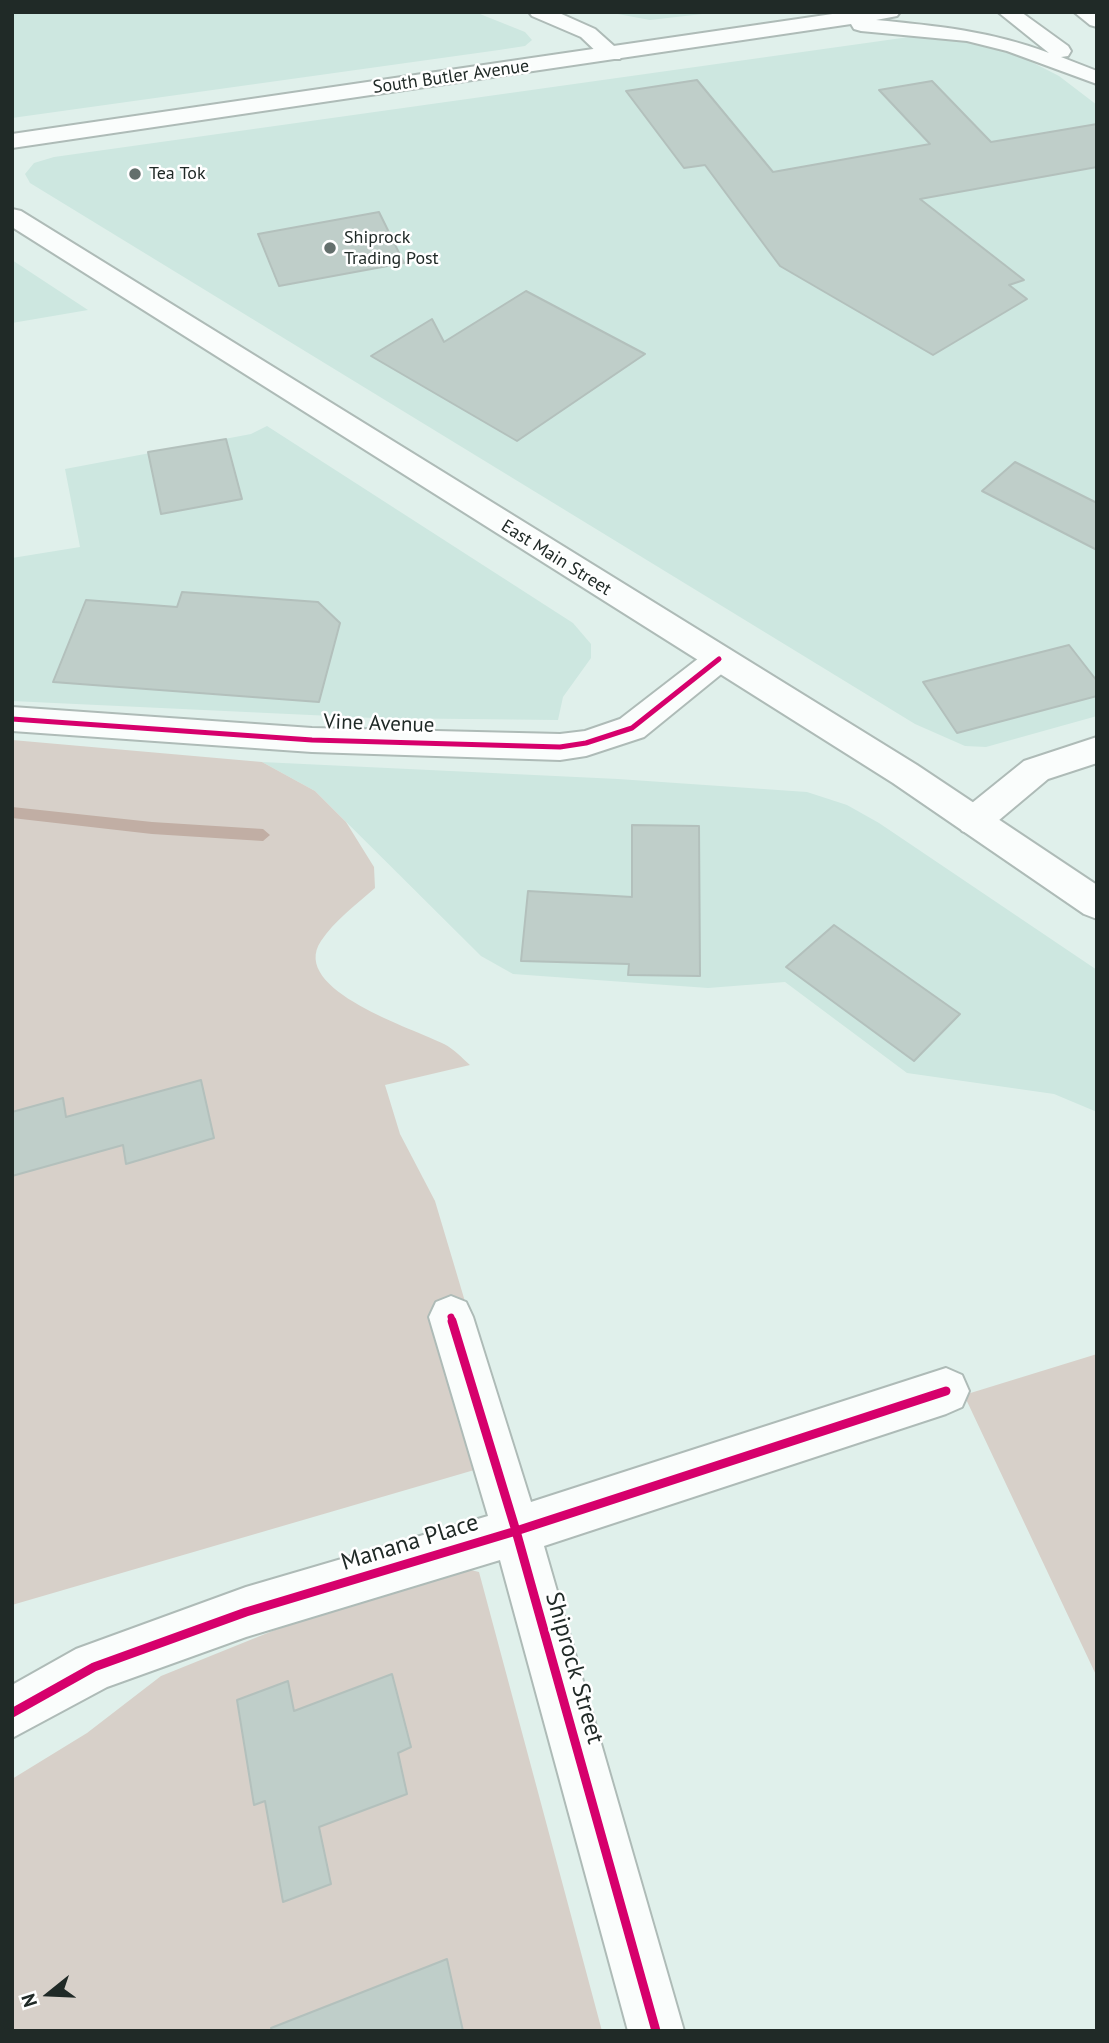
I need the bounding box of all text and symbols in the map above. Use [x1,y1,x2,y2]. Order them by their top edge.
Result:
street label: South Butler Avenue [372,55,530,99]
place label: Tea Tok [149,163,206,185]
marker: Tea Tok [127,166,143,182]
place label: Shiprock Trading Post [344,227,439,270]
marker: Shiprock Trading Post [322,240,338,256]
street label: East Main Street [497,516,615,600]
street label: Vine Avenue [323,709,435,739]
street label: Manana Place [338,1508,482,1578]
street label: Shiprock Street [539,1589,609,1747]
north arrow [14,1959,84,2029]
text: N [16,1991,42,2010]

